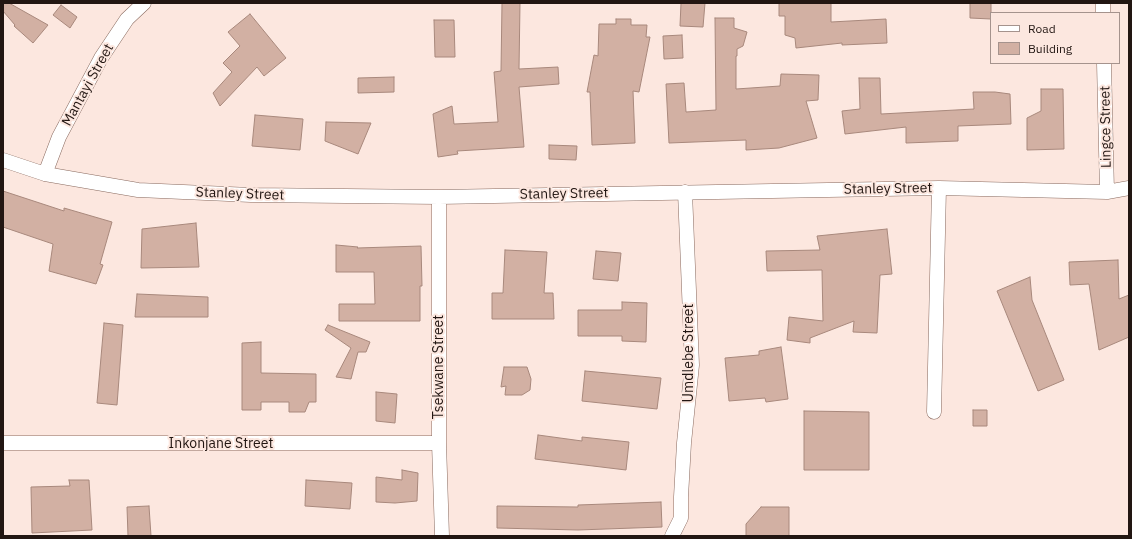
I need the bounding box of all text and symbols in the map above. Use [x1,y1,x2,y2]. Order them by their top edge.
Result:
legend [990,12,1120,64]
text: Road [1028,21,1056,36]
street label: Mantayi Street [59,41,117,129]
text: Building [1028,41,1072,56]
street label: Lingce Street [1097,86,1115,168]
street label: Stanley Street [844,180,932,198]
street label: Stanley Street [195,184,285,204]
street label: Stanley Street [520,185,608,203]
street label: Umdlebe Street [681,304,697,402]
street label: Tsekwane Street [431,315,447,419]
street label: Inkonjane Street [169,436,273,452]

